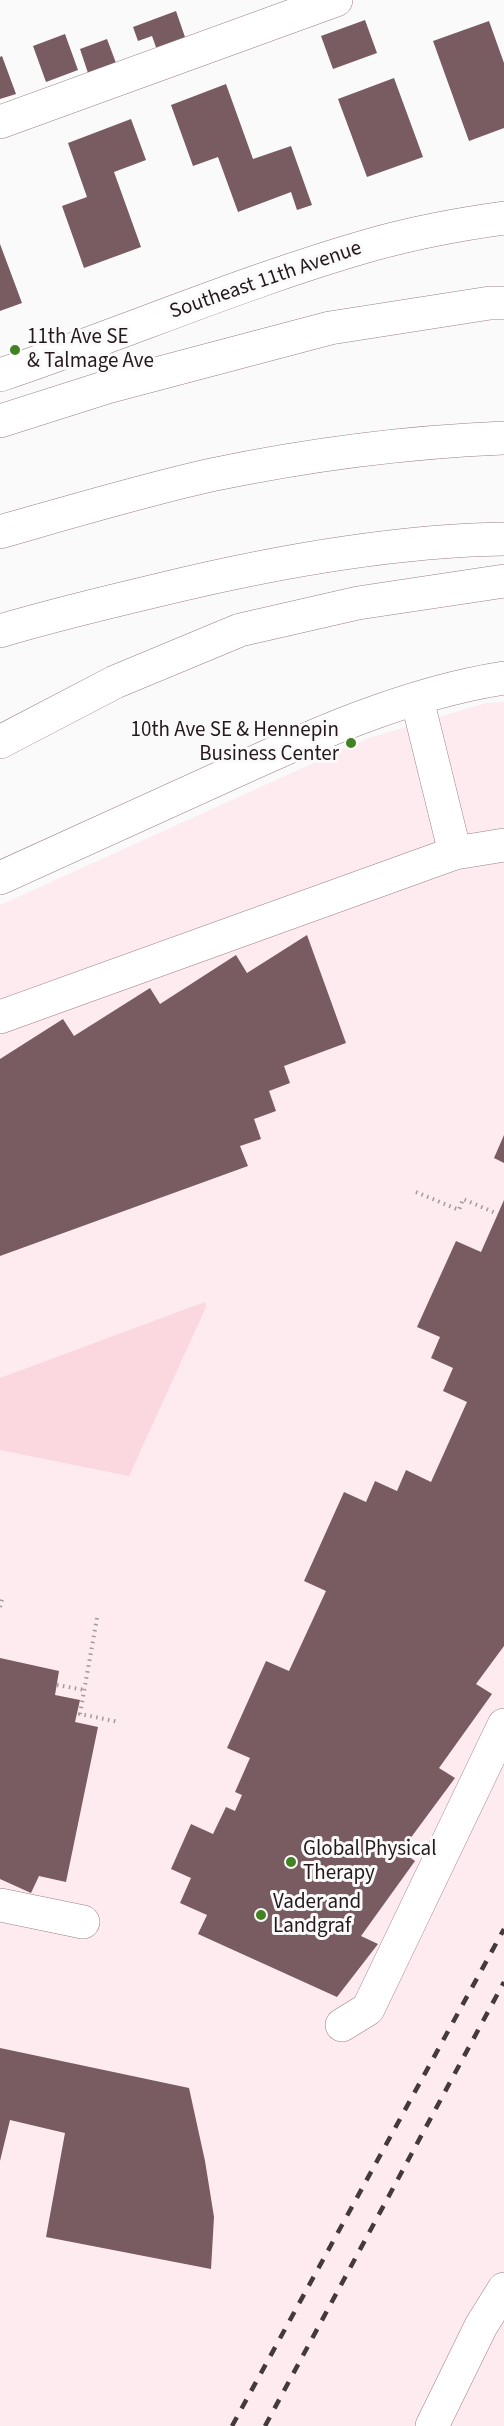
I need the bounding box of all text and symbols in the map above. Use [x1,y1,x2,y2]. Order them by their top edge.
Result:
street label: Southeast 11th Avenue [167,236,365,326]
place label: 11th Ave SE & Talmage Ave [27,325,154,375]
marker: 11th Ave SE & Talmage Ave [8,343,22,357]
place label: 10th Ave SE & Hennepin Business Center [131,718,339,768]
marker: 10th Ave SE & Hennepin Business Center [344,736,358,750]
place label: Global Physical Therapy [303,1837,437,1887]
marker: Global Physical Therapy [284,1855,298,1869]
place label: Vader and Landgraf [273,1890,361,1940]
marker: Vader and Landgraf [254,1908,268,1922]

